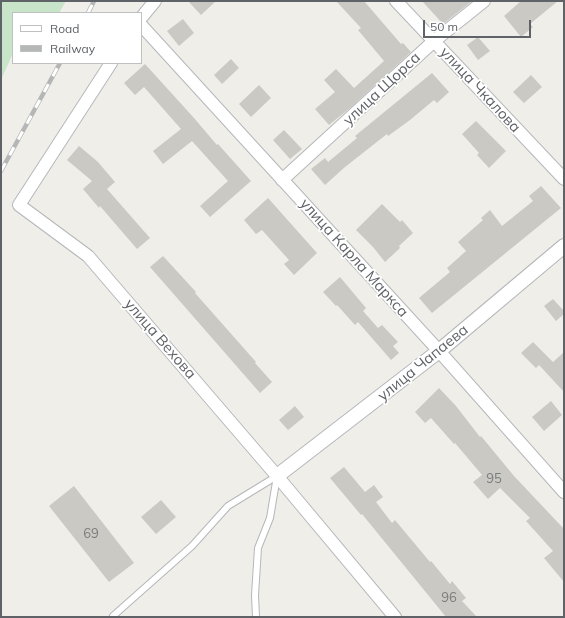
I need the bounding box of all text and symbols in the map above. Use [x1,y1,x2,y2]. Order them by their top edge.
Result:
legend [12,12,142,64]
scale bar [425,12,533,38]
text: 50 m [430,19,458,34]
text: Road [50,21,79,36]
text: Railway [50,41,95,56]
street label: улица Чкалова [436,44,524,136]
street label: улица Щорса [340,49,424,129]
street label: улица Карла Маркса [296,195,412,321]
street label: улица Вехова [120,295,200,383]
street label: улица Чапаева [374,321,472,405]
house number: 95 [486,471,502,487]
house number: 69 [83,526,99,542]
house number: 96 [441,590,457,606]

